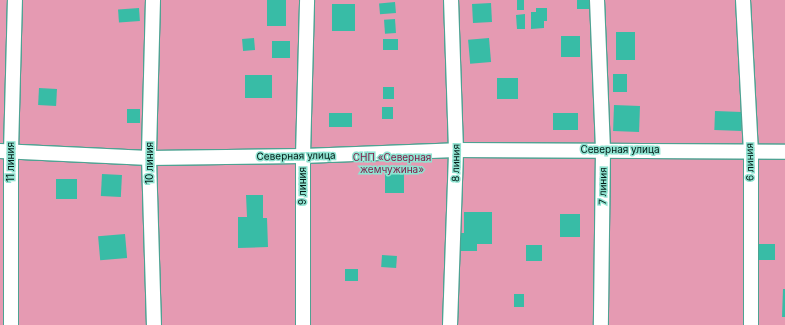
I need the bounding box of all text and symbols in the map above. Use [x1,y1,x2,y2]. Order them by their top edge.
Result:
street label: 11 линия [5,142,17,182]
street label: 10 линия [144,142,156,184]
street label: 6 линия [744,143,756,181]
street label: 8 линия [450,144,462,182]
street label: Северная улица [580,144,660,156]
street label: Северная улица [256,149,336,163]
park label: СНП «Северная жемчужина» [353,151,431,174]
street label: 9 линия [297,167,309,205]
street label: 7 линия [597,167,609,205]

